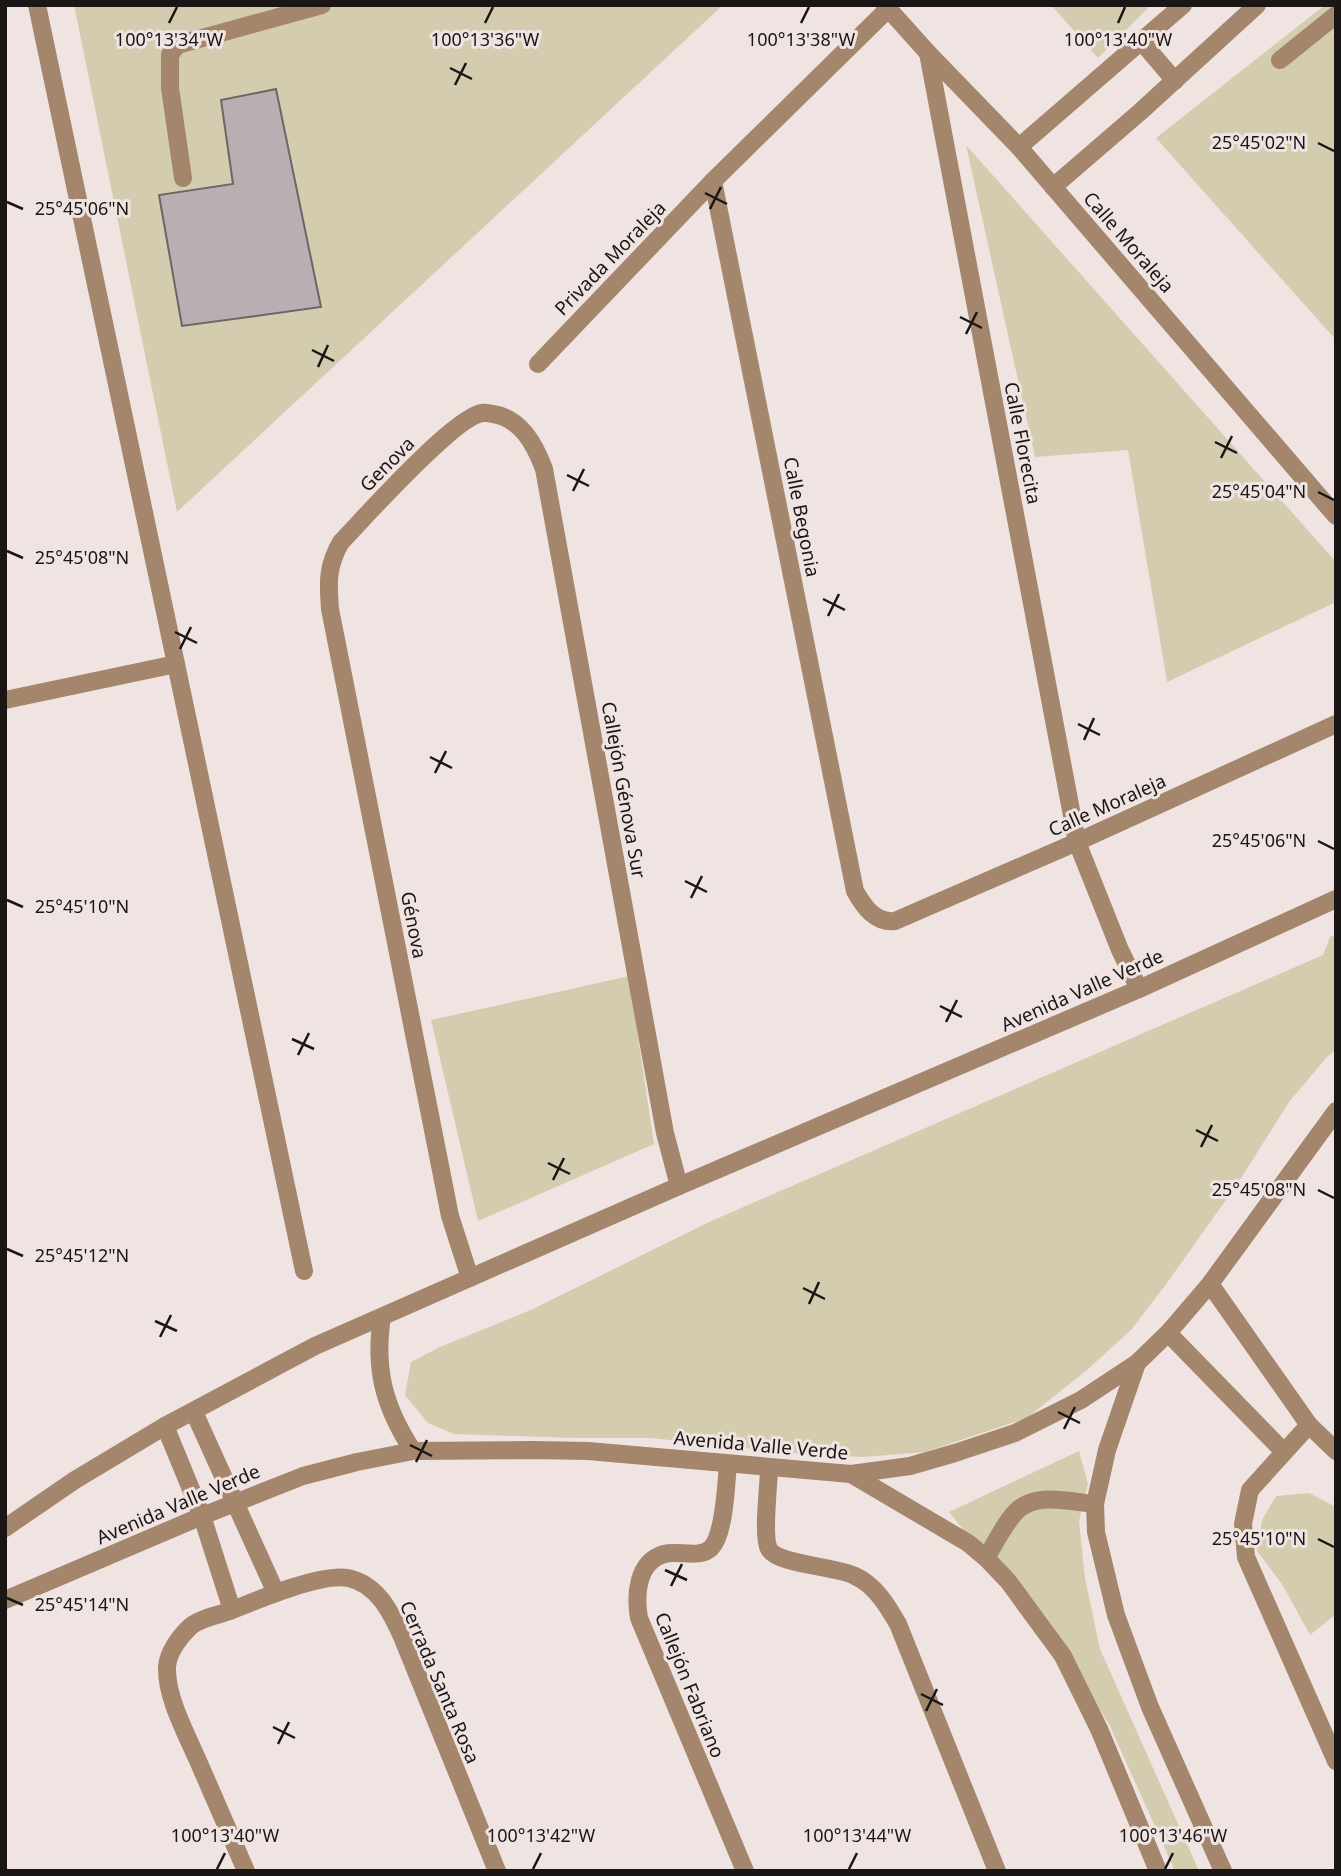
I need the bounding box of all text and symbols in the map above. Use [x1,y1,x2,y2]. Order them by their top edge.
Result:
text: 100°13'34"W [115,27,223,51]
text: 100°13'36"W [431,27,539,51]
text: 100°13'38"W [747,27,855,51]
text: 100°13'40"W [1064,27,1172,51]
text: 25°45'02"N [1212,130,1306,154]
street label: Calle Moraleja [1078,186,1180,298]
street label: Privada Moraleja [549,195,671,321]
text: 25°45'06"N [35,196,129,220]
street label: Calle Florecita [998,380,1048,506]
street label: Genova [354,431,420,497]
street label: Calle Begonia [778,455,826,579]
text: 25°45'04"N [1212,479,1306,503]
text: 25°45'08"N [35,545,129,569]
street label: Callejón Génova Sur [596,700,652,881]
street label: Calle Moraleja [1044,767,1170,843]
text: 25°45'06"N [1212,828,1306,852]
street label: Génova [395,889,433,961]
text: 25°45'10"N [35,894,129,918]
street label: Avenida Valle Verde [997,942,1167,1038]
text: 25°45'08"N [1212,1177,1306,1201]
text: 25°45'12"N [35,1243,129,1267]
street label: Avenida Valle Verde [673,1424,849,1466]
street label: Avenida Valle Verde [92,1458,264,1550]
text: 25°45'10"N [1212,1526,1306,1550]
text: 25°45'14"N [35,1592,129,1616]
street label: Cerrada Santa Rosa [394,1597,486,1767]
street label: Callejón Fabriano [649,1608,731,1762]
text: 100°13'40"W [171,1823,279,1847]
text: 100°13'42"W [487,1823,595,1847]
text: 100°13'44"W [803,1823,911,1847]
text: 100°13'46"W [1119,1823,1227,1847]

